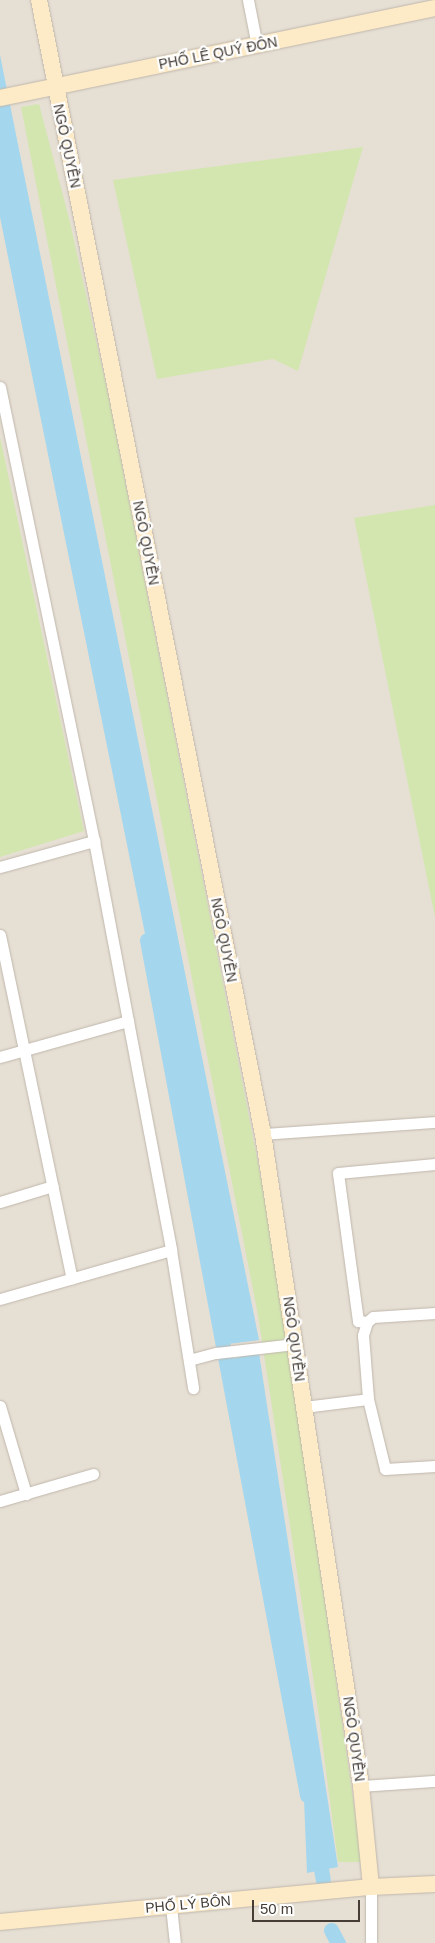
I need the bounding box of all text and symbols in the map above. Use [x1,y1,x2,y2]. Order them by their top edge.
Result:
street label: PHỐ LÊ QUÝ ĐÔN [157,33,279,73]
street label: NGÔ QUYỀN [50,102,84,190]
street label: NGÔ QUYỀN [130,499,162,587]
street label: NGÔ QUYỀN [208,896,240,984]
street label: NGÔ QUYỀN [280,1295,308,1383]
street label: NGÔ QUYỀN [340,1695,368,1783]
scale bar [255,1890,362,1922]
street label: PHỐ LÝ BÔN [145,1892,231,1916]
text: 50 m [260,1900,293,1917]

